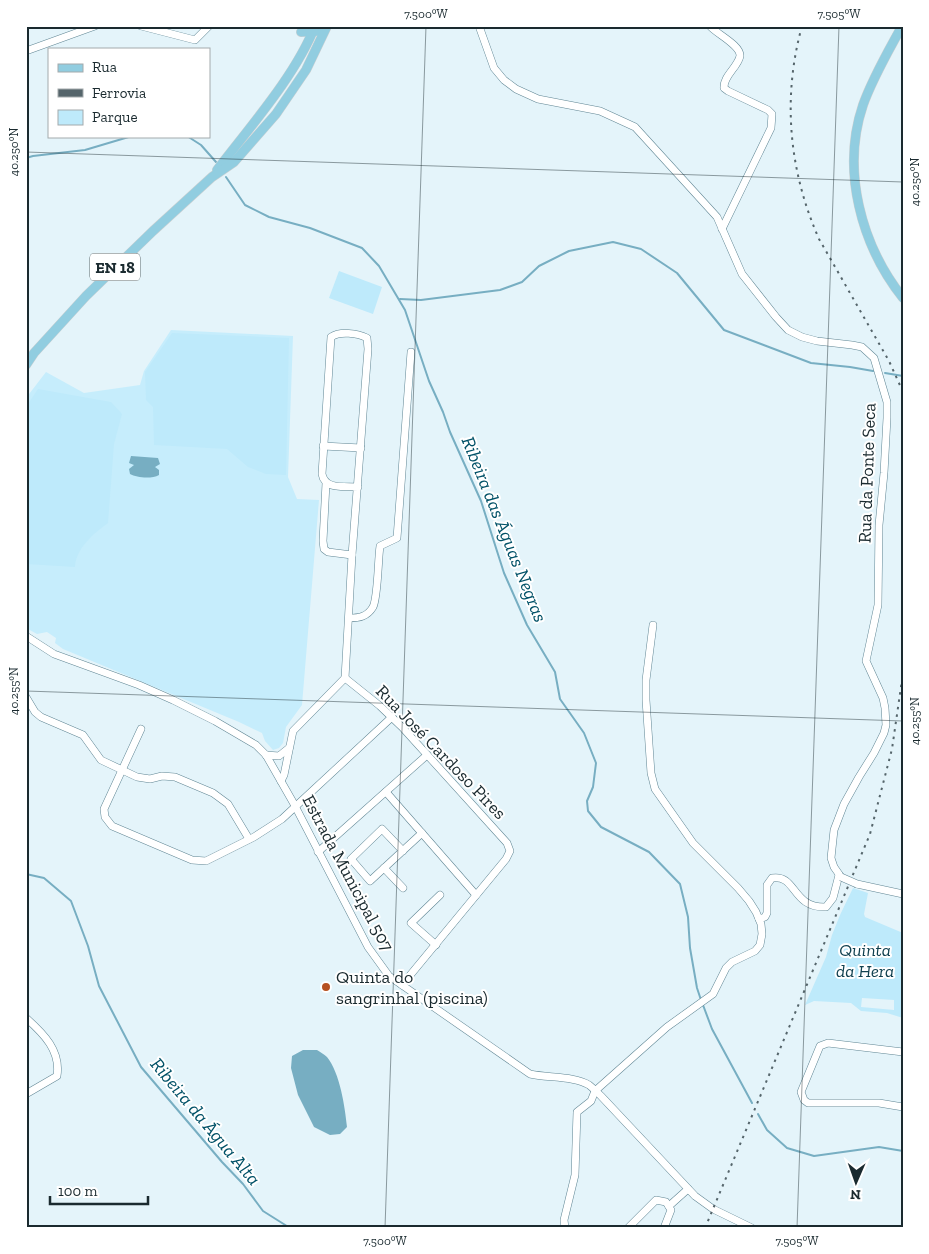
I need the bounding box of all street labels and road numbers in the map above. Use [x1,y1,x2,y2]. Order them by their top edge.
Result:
road number: EN 18 [90,253,140,280]
street label: Rua da Ponte Seca [854,402,880,544]
street label: Rua José Cardoso Pires [371,680,511,824]
street label: Estrada Municipal 507 [297,791,399,955]

